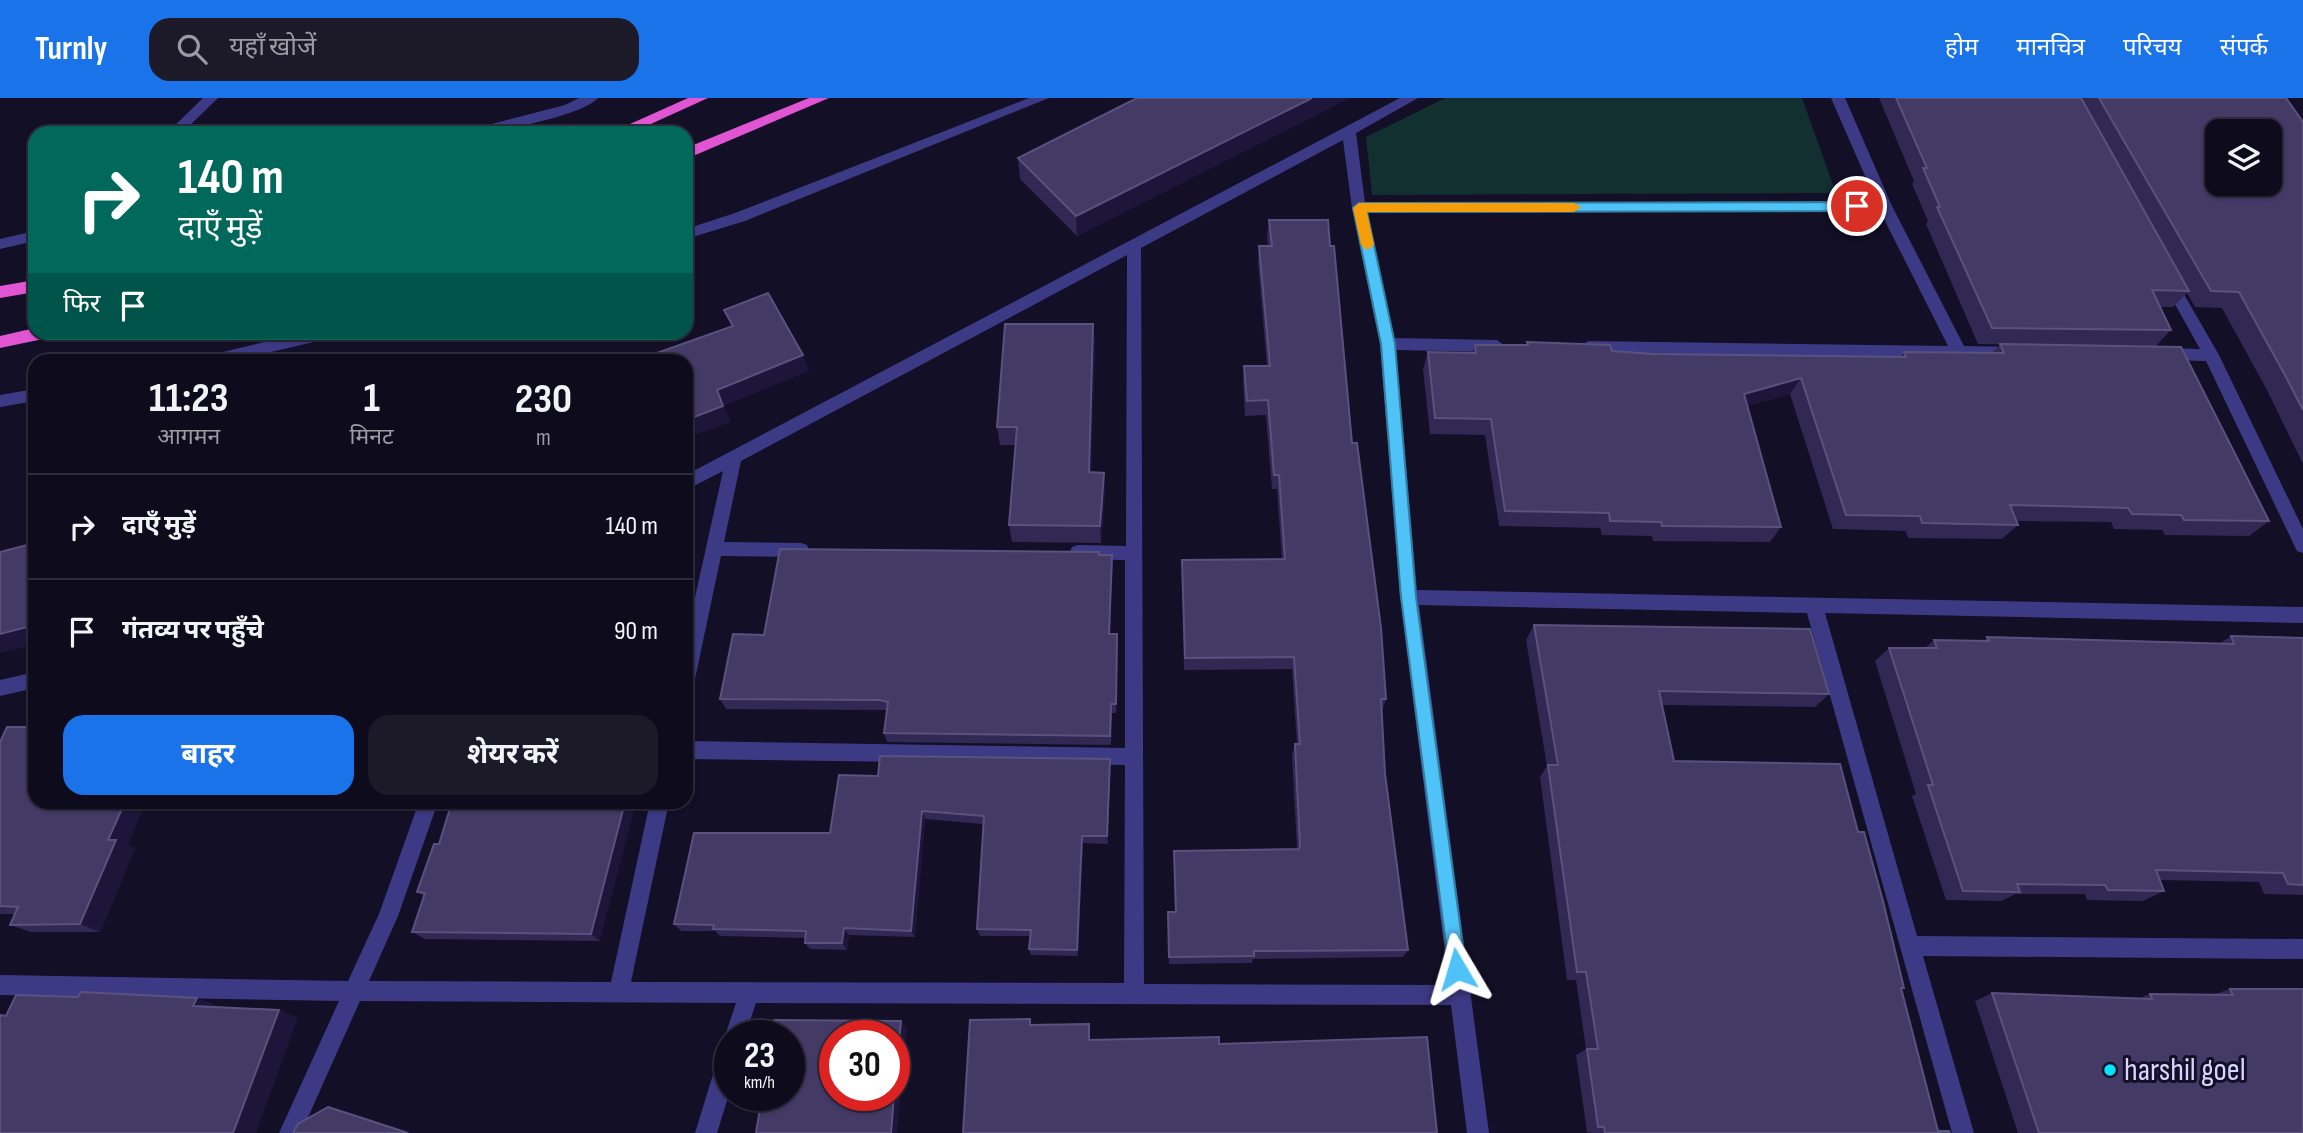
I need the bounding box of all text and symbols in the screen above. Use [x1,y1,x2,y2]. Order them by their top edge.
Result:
search box [149,18,639,81]
text: Turnly [35,29,107,69]
icon: search [173,30,211,68]
text: यहाँ खोजें [229,32,316,63]
text: होम [1945,33,1978,62]
text: मानचित्र [2016,33,2085,62]
text: परिचय [2123,33,2182,62]
text: संपर्क [2220,33,2268,62]
map controls [2205,119,2282,196]
button: layers [2205,119,2282,196]
text: 140 m [178,149,284,208]
icon: right [63,154,154,245]
pin [1827,176,1887,236]
icon: arrive [1838,187,1876,225]
text: दाएँ मुड़ें [178,209,262,248]
icon: arrive [114,287,152,325]
text: फिर [63,289,100,320]
text: 11:23 [149,373,229,424]
text: 1 [363,373,380,424]
text: 230 [515,374,572,425]
text: आगमन [157,423,220,451]
text: मिनट [350,423,394,451]
text: m [536,424,551,452]
icon: right [63,508,101,546]
text: दाएँ मुड़ें [122,510,196,541]
text: 140 m [606,511,658,542]
icon: arrive [63,613,101,651]
text: गंतव्य पर पहुँचे [122,615,264,646]
text: 90 m [614,616,658,647]
button: बाहर [63,715,354,795]
button: शेयर करें [368,715,658,795]
position arrow [1420,932,1494,1006]
speed limit sign: 30 [819,1020,910,1111]
text: 23 [744,1035,775,1078]
place label: harshil goel [2124,1051,2246,1090]
marker: harshil goel [2102,1062,2118,1078]
text: km/h [744,1072,775,1093]

